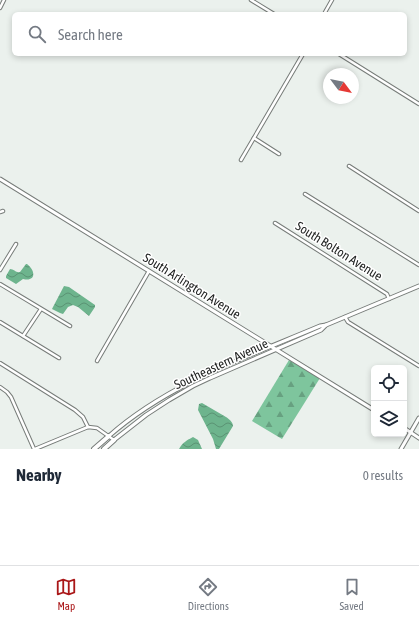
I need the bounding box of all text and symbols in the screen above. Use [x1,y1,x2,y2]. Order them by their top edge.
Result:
search box [12,12,407,56]
icon: search [26,23,48,45]
text: Search here [58,26,123,43]
north arrow [323,68,359,104]
street label: South Bolton Avenue [293,218,385,284]
street label: South Arlington Avenue [141,250,244,322]
street label: Southeastern Avenue [172,336,270,392]
map controls [371,365,407,437]
button: locate [371,365,407,401]
button: layers [371,401,407,437]
text: Nearby [16,465,62,485]
text: 0 results [363,468,403,483]
tab: Map [55,576,77,612]
tab: Directions [188,576,229,612]
tab: Saved [339,576,364,612]

